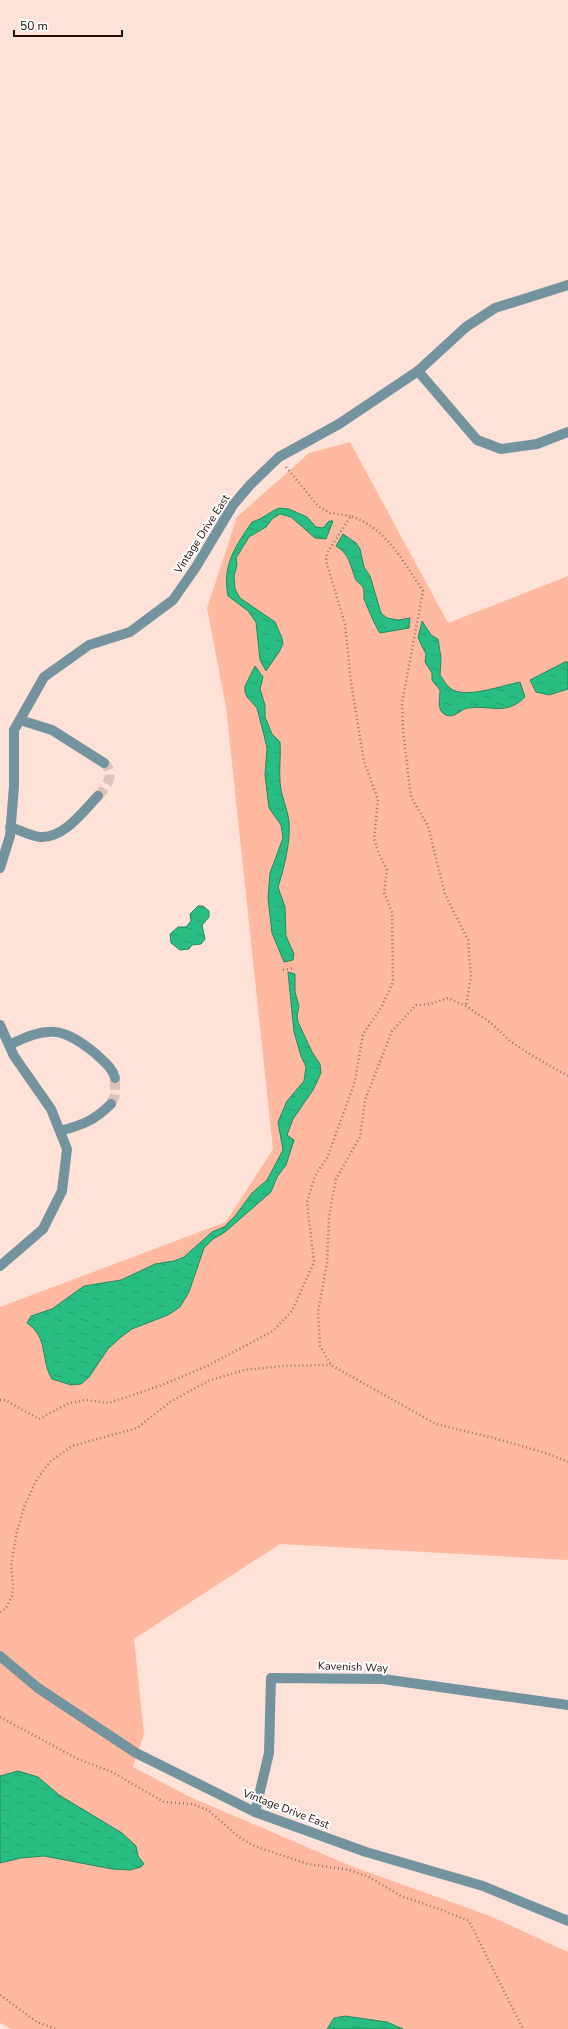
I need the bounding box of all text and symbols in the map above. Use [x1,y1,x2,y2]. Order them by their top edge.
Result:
scale bar [14,12,122,38]
text: 50 m [20,18,48,34]
street label: Vintage Drive East [170,491,233,577]
street label: Kavenish Way [318,1658,389,1676]
street label: Vintage Drive East [240,1785,331,1832]

